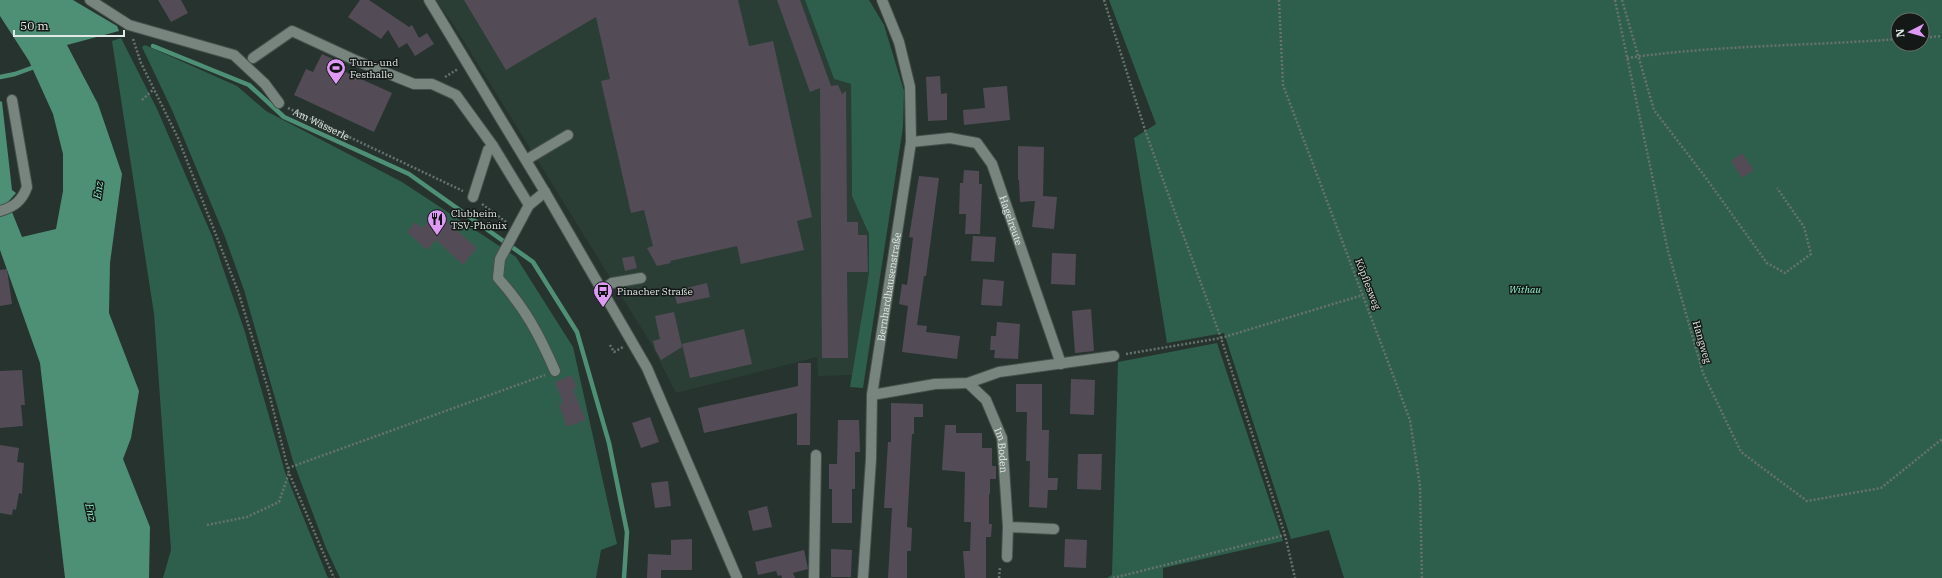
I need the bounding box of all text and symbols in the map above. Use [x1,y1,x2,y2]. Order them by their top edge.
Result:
scale bar [14,12,124,38]
north arrow [1890,12,1930,52]
text: 50 m [20,18,49,33]
text: N [1893,28,1907,38]
place label: Turn- und Festhalle [350,56,398,81]
sports icon: Turn- und Festhalle [325,57,347,85]
street label: Am Wässerle [291,105,352,143]
water label: Enz [90,179,106,201]
street label: Hagelreute [997,194,1026,247]
place label: Clubheim TSV-Phönix [451,207,507,232]
restaurant icon: Clubheim TSV-Phönix [426,208,448,236]
street label: Bernhardhausenstraße [874,231,903,342]
street label: Köpflesweg [1352,257,1384,312]
bus stop icon: Pinacher Straße [592,280,614,308]
park label: Withau [1509,283,1541,296]
place label: Pinacher Straße [617,285,693,298]
street label: Hangweg [1690,319,1714,365]
street label: Im Boden [992,426,1011,474]
water label: Enz [82,501,100,523]

